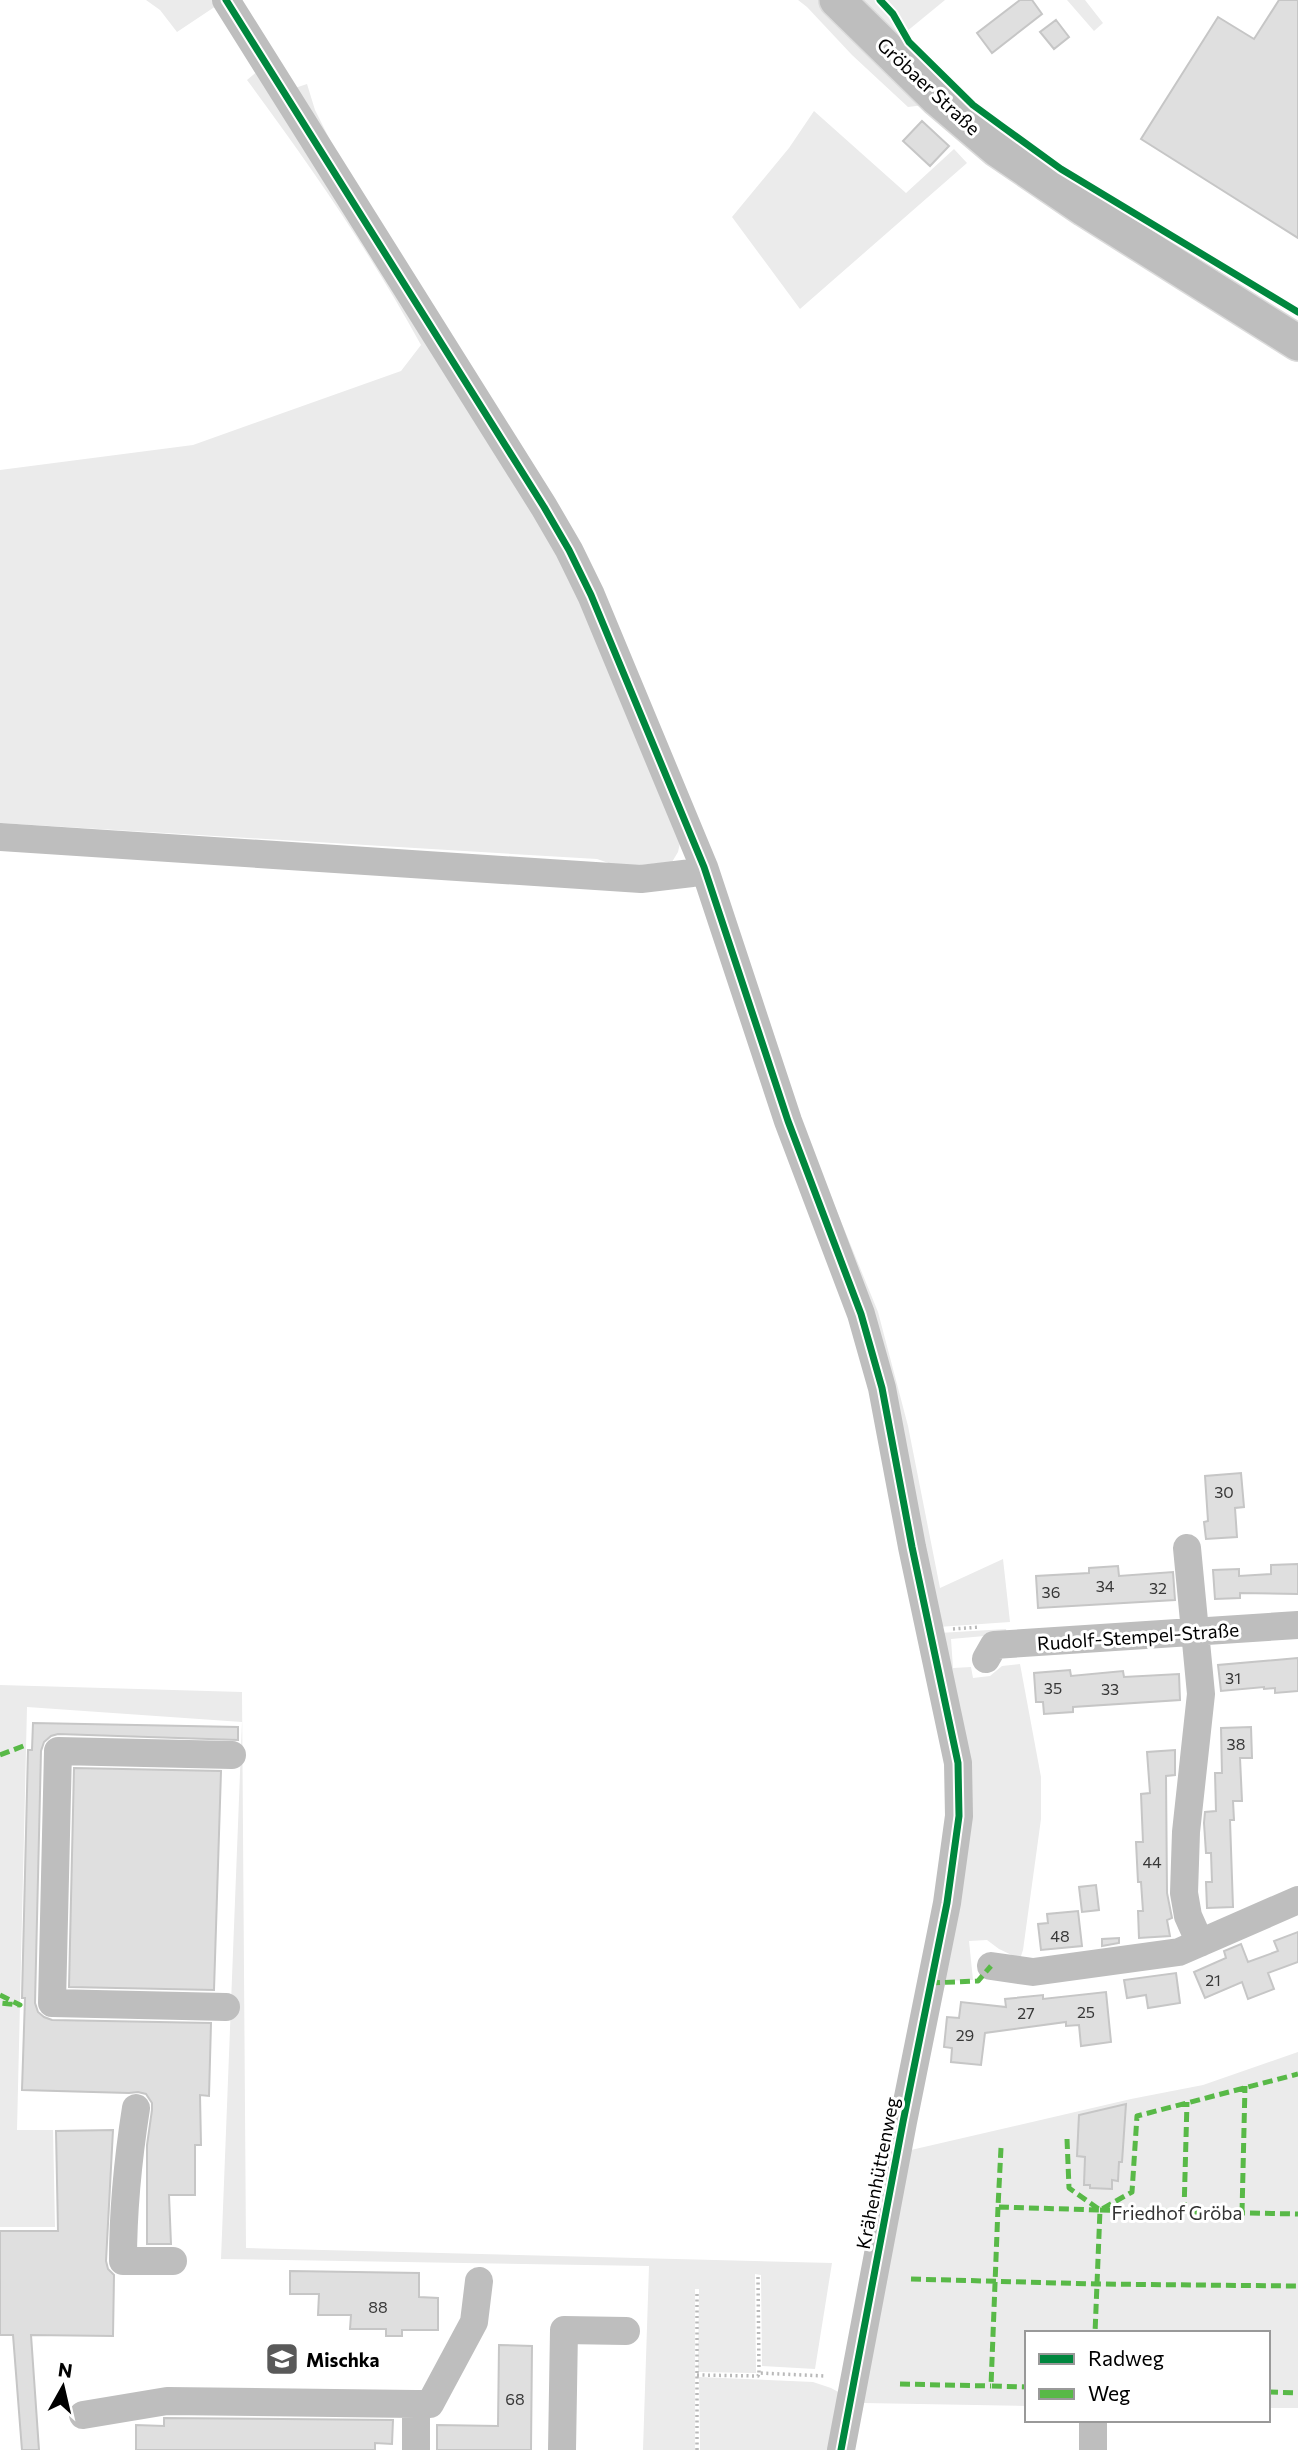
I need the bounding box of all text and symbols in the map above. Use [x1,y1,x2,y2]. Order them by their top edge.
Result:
street label: Gröbaer Straße [873,32,985,140]
house number: 30 [1214,1482,1234,1501]
house number: 34 [1096,1576,1115,1595]
house number: 32 [1149,1578,1167,1597]
house number: 36 [1042,1582,1060,1601]
street label: Rudolf-Stempel-Straße [1036,1617,1240,1655]
house number: 31 [1225,1668,1241,1687]
house number: 35 [1044,1678,1062,1697]
house number: 33 [1101,1679,1119,1698]
house number: 38 [1227,1734,1245,1753]
house number: 44 [1142,1852,1162,1871]
house number: 48 [1050,1926,1070,1945]
house number: 21 [1205,1970,1221,1989]
house number: 25 [1077,2002,1095,2021]
house number: 27 [1017,2003,1035,2022]
house number: 29 [956,2025,974,2044]
street label: Krähenhüttenweg [851,2095,903,2251]
park label: Friedhof Gröba [1111,2201,1243,2224]
house number: 88 [368,2297,388,2316]
legend [1025,2331,1270,2422]
school or university icon: Mischka [263,2340,301,2378]
text: Radweg [1088,2345,1164,2370]
place label: Mischka [306,2348,380,2371]
north arrow [28,2352,98,2422]
text: N [57,2357,74,2382]
text: Weg [1088,2380,1130,2405]
house number: 68 [505,2389,525,2408]

